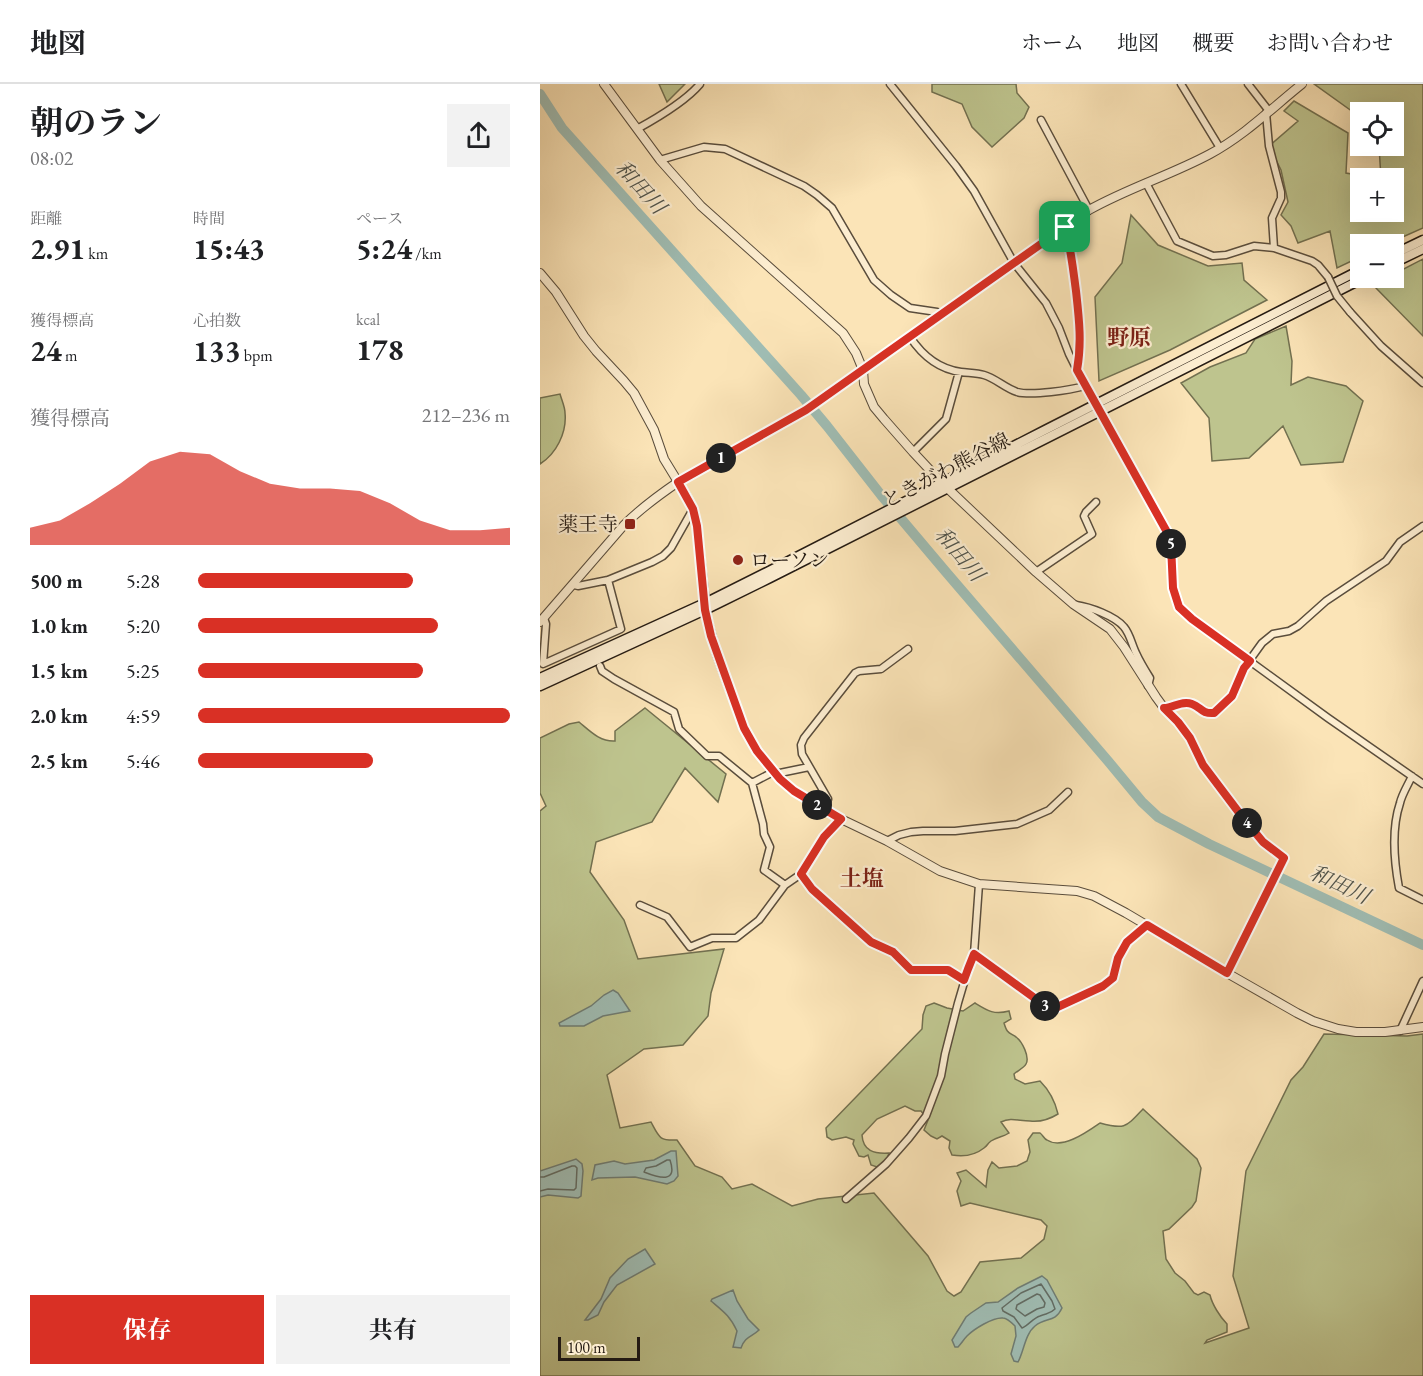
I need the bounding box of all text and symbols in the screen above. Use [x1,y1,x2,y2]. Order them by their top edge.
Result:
text: 地図 [30,25,86,61]
text: ホーム [1021,29,1084,56]
text: 地図 [1117,29,1159,56]
text: 概要 [1192,29,1234,56]
text: お問い合わせ [1267,29,1393,56]
text: 朝のラン [30,101,162,144]
map controls [1350,102,1404,288]
button: locate [1350,102,1404,156]
button: share [447,104,510,167]
text: 08:02 [30,145,73,171]
water label: 和田川 [610,155,673,221]
button: + [1350,168,1404,222]
pin [1039,201,1090,252]
text: 距離 [30,208,62,229]
text: 時間 [193,208,225,229]
text: ペース [356,208,403,229]
icon: arrive [1048,210,1081,243]
text: 2.91 [30,229,85,268]
text: 15:43 [193,229,265,268]
text: 5:24 [356,229,412,268]
button: − [1350,234,1404,288]
text: km [85,243,108,264]
text: /km [412,243,442,264]
text: kcal [356,309,380,330]
text: 獲得標高 [30,310,94,331]
text: 心拍数 [193,310,241,331]
district label: 野原 [1107,323,1151,352]
text: 178 [356,330,404,369]
text: 24 [30,331,62,370]
text: 133 [193,331,241,370]
text: m [62,345,77,366]
text: bpm [241,345,273,366]
text: 212–236 m [422,402,510,428]
text: 獲得標高 [30,405,110,431]
street label: ときがわ熊谷線 [878,427,1014,513]
pin: 1 [706,443,736,473]
text: 1 [717,447,725,468]
place label: 薬王寺 [558,511,618,537]
marker: 薬王寺 [623,517,637,531]
water label: 和田川 [929,521,992,588]
pin: 5 [1156,529,1186,559]
text: 5 [1167,533,1175,554]
place label: ローソン [750,547,829,573]
marker: ローソン [731,553,745,567]
text: 500 m [30,568,83,594]
text: 5:28 [126,568,160,594]
text: 1.0 km [30,613,88,639]
text: 5:20 [126,613,160,639]
text: 1.5 km [30,658,88,684]
text: 5:25 [126,658,160,684]
text: 2.0 km [30,703,88,729]
text: 4:59 [126,703,160,729]
text: 2.5 km [30,748,88,774]
text: 5:46 [126,748,160,774]
pin: 2 [802,790,832,820]
text: 2 [813,794,821,815]
pin: 4 [1232,808,1262,838]
text: 4 [1243,812,1251,833]
water label: 和田川 [1306,858,1376,910]
district label: 土塩 [840,864,884,893]
pin: 3 [1030,991,1060,1021]
text: 3 [1041,995,1049,1016]
button: 保存 [30,1295,264,1364]
button: 共有 [276,1295,510,1364]
scale bar [558,1334,640,1362]
text: 100 m [567,1337,606,1358]

